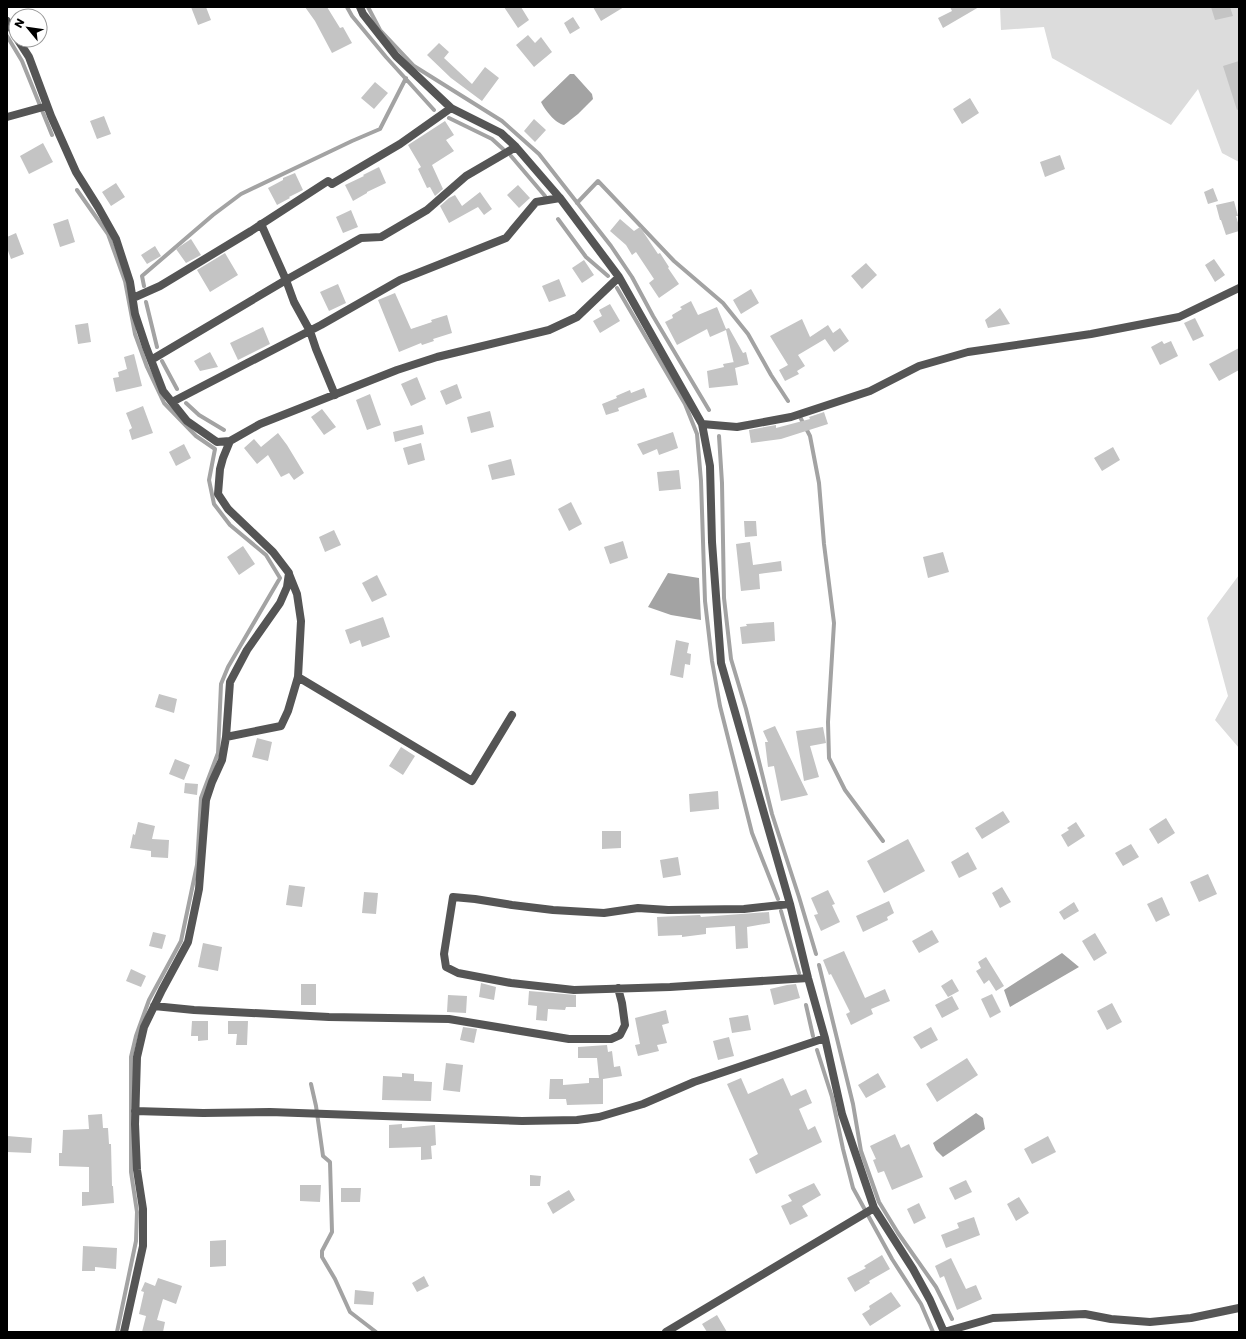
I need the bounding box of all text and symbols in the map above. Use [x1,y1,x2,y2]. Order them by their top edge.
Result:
north arrow [8,8,48,48]
text: N [10,16,28,31]

